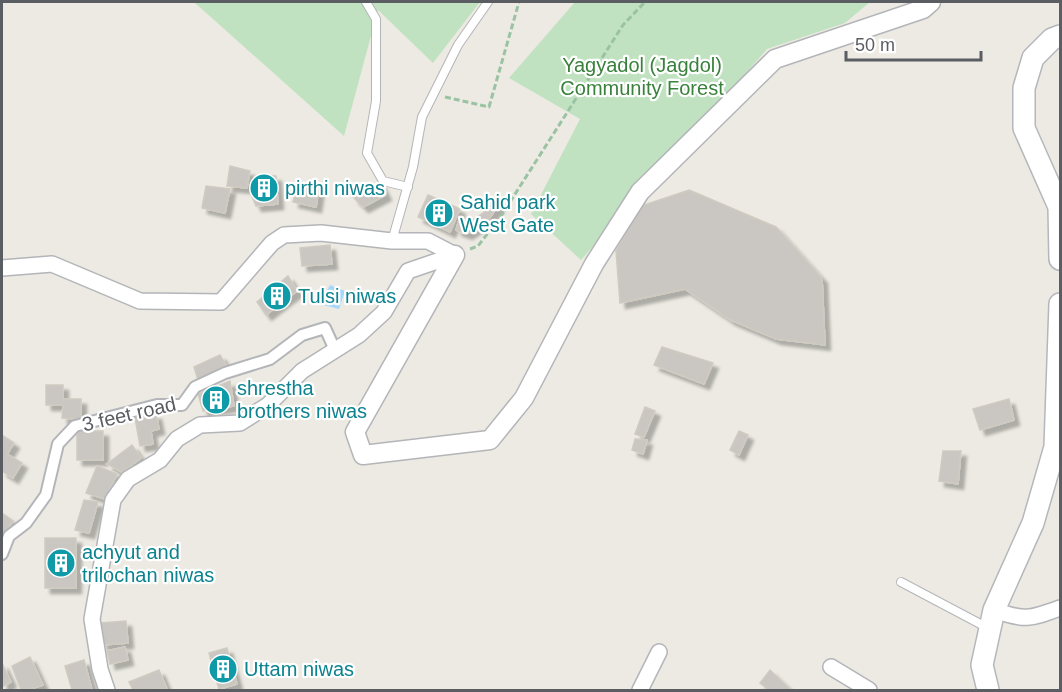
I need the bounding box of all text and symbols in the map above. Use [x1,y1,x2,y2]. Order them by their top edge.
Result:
scale bar [846,24,981,62]
text: 50 m [855,35,895,55]
park label: Yagyadol (Jagdol) Community Forest [560,54,724,99]
building icon: pirthi niwas [248,172,280,204]
place label: pirthi niwas [285,177,385,199]
place label: Sahid park West Gate [460,191,557,236]
building icon: Sahid park West Gate [423,197,455,229]
building icon: Tulsi niwas [261,280,293,312]
place label: Tulsi niwas [298,285,396,307]
place label: shrestha brothers niwas [237,377,367,422]
building icon: shrestha brothers niwas [200,384,232,416]
street label: 3 feet road [80,393,178,435]
place label: achyut and trilochan niwas [82,541,214,586]
building icon: achyut and trilochan niwas [45,547,77,579]
building icon: Uttam niwas [207,653,239,685]
place label: Uttam niwas [244,658,354,680]

